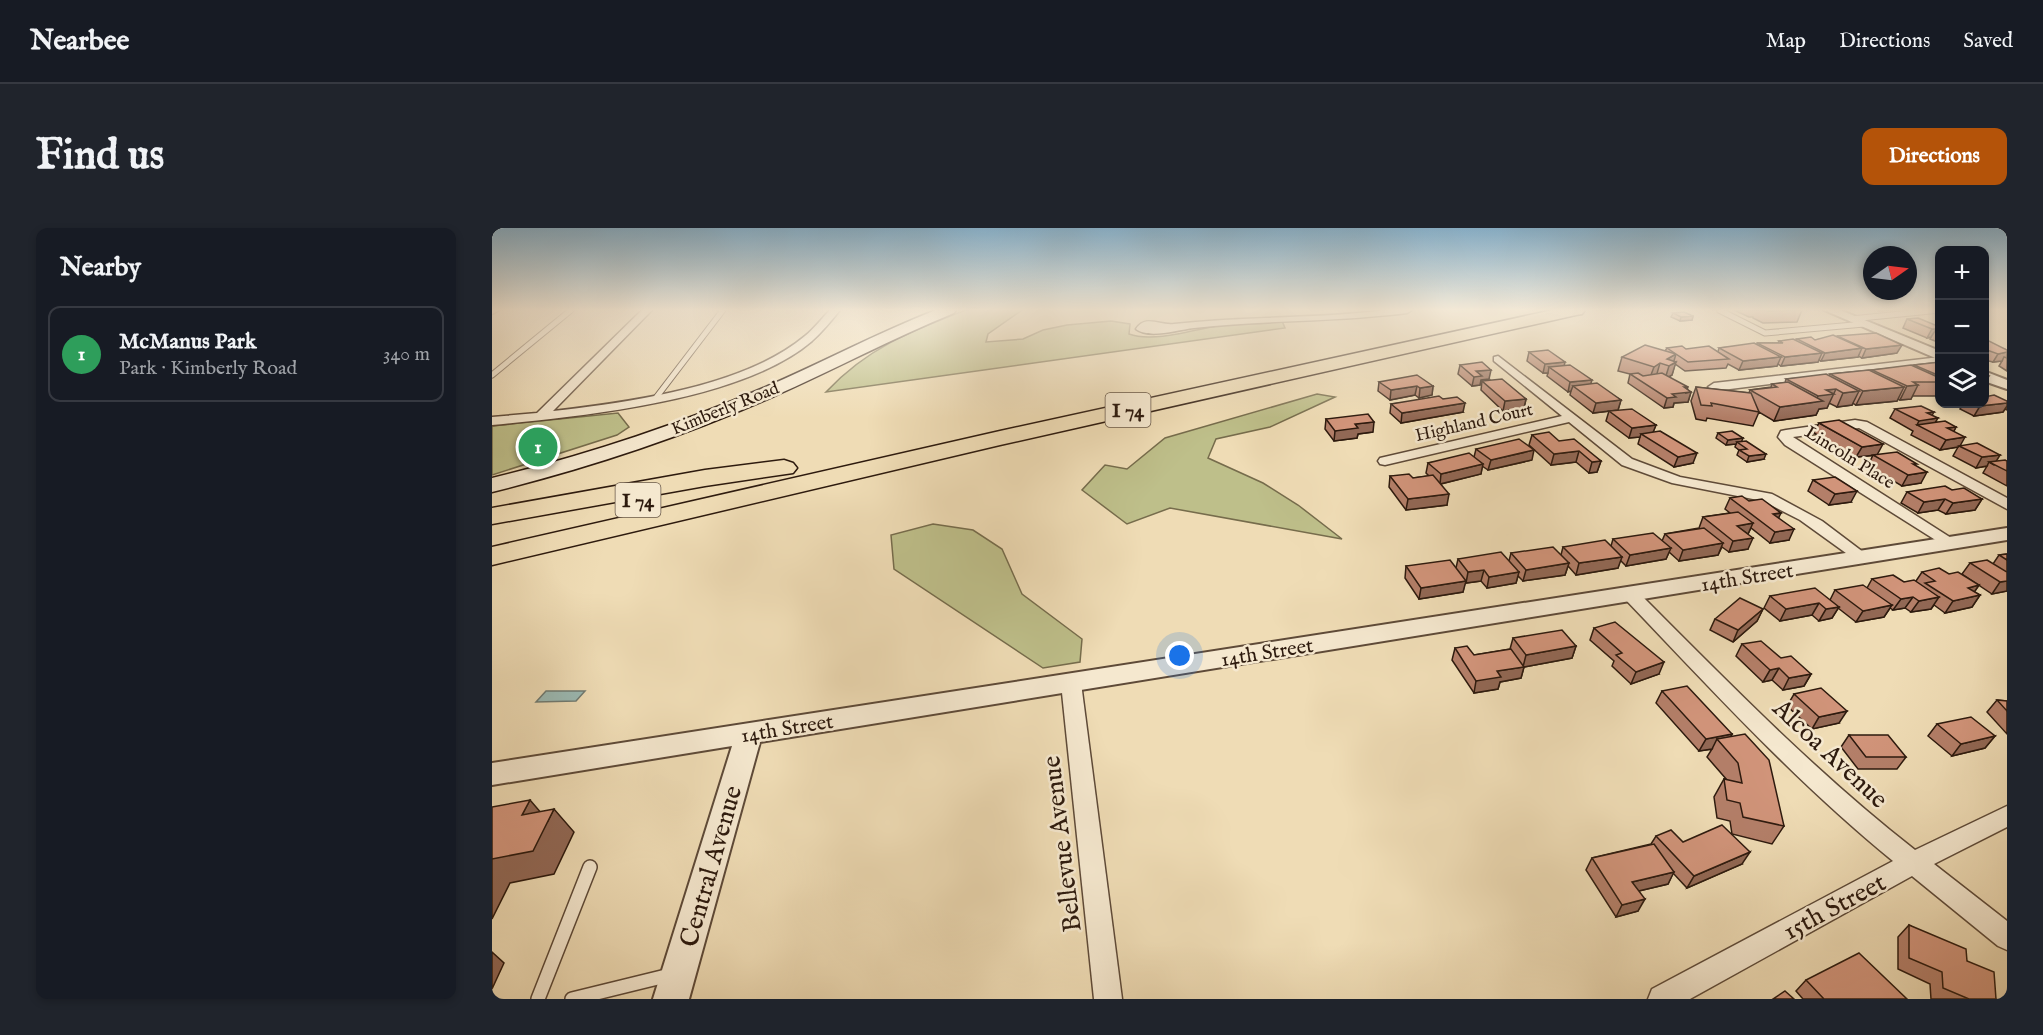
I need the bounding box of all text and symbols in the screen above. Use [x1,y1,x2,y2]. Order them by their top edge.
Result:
text: Nearbee [30,24,129,59]
text: Map [1766,28,1806,55]
text: Directions [1839,28,1930,55]
text: Saved [1963,28,2013,55]
button: Directions [1862,128,2007,185]
text: Find us [36,130,164,183]
north arrow [1863,246,1917,300]
map controls [1935,246,1989,408]
button: + [1935,246,1989,300]
text: Nearby [60,251,141,284]
button: − [1935,300,1989,354]
text: McManus Park [119,328,256,356]
text: 1 [78,342,85,367]
text: 340 m [383,342,430,367]
button: layers [1935,354,1989,408]
text: Park · Kimberly Road [119,356,297,381]
street label: Kimberly Road [668,377,783,441]
road number: I 74 [1106,393,1150,427]
street label: Highland Court [1413,399,1535,448]
street label: Lincoln Place [1800,421,1899,495]
pin: 1 [518,424,558,470]
road number: I 74 [616,483,660,517]
street label: 14th Street [1699,558,1795,599]
street label: 14th Street [1219,633,1315,674]
your location [1165,641,1194,670]
street label: Alcoa Avenue [1765,692,1895,816]
street label: 14th Street [739,709,835,750]
street label: Bellevue Avenue [1035,754,1090,934]
street label: Central Avenue [673,782,750,951]
street label: 15th Street [1777,866,1892,948]

